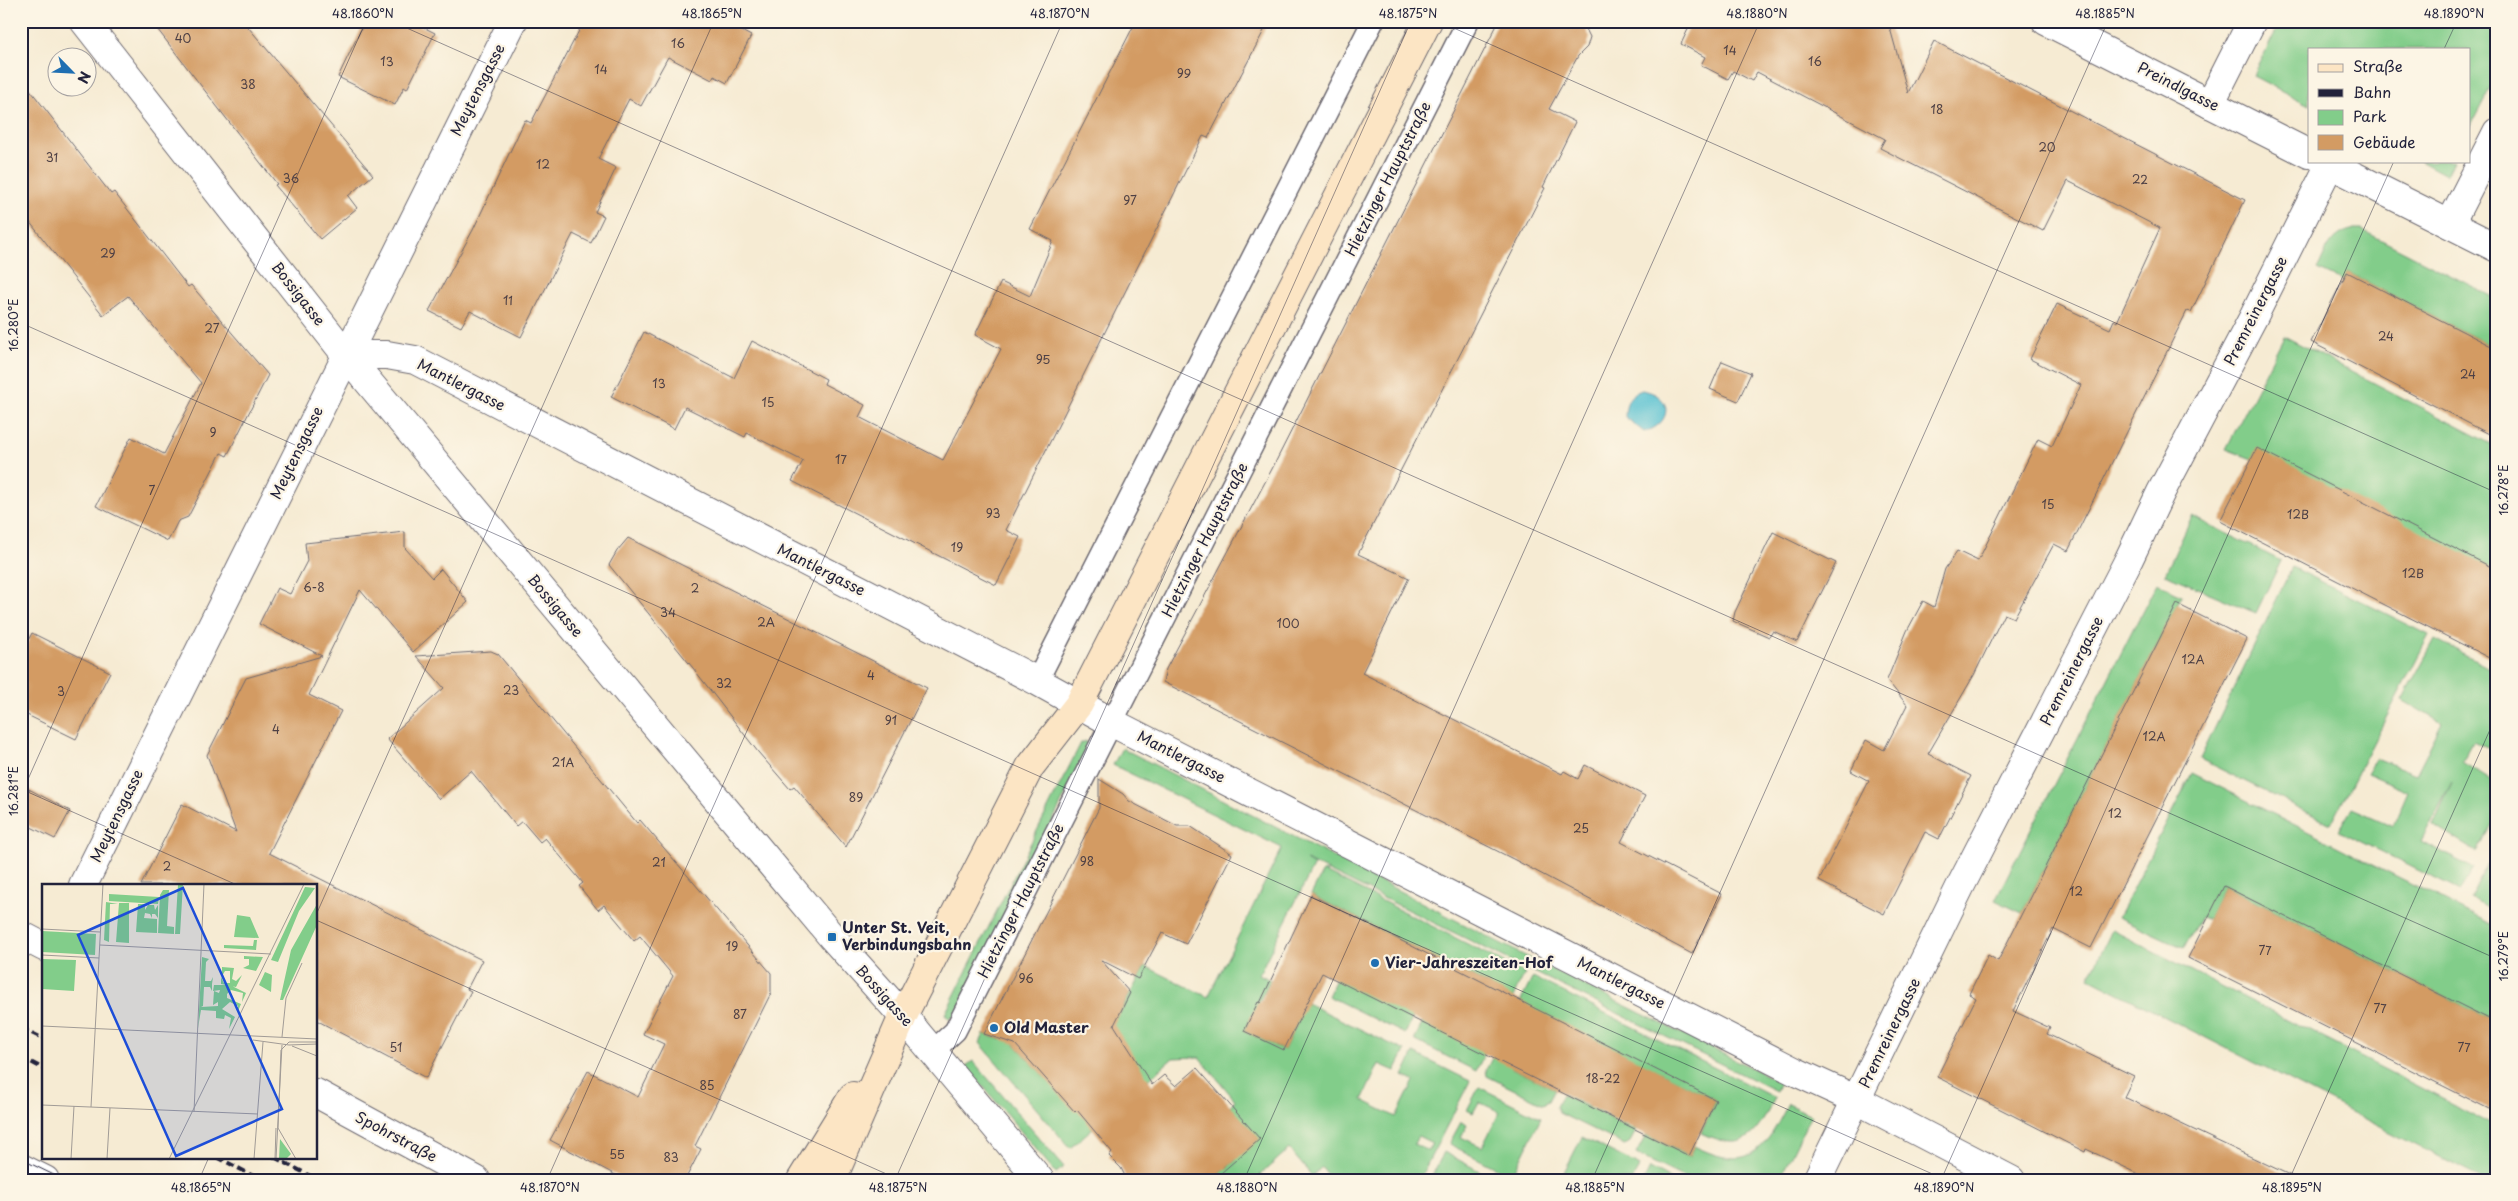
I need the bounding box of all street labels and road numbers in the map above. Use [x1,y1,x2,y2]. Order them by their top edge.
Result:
street label: Meytensgasse [444,39,510,139]
street label: Preindlgasse [2134,55,2224,116]
street label: Hietzinger Hauptstraße [1338,97,1436,260]
street label: Premreinergasse [2217,252,2292,369]
street label: Bossigasse [267,256,332,330]
street label: Mantlergasse [414,352,510,416]
street label: Meytensgasse [263,402,328,503]
street label: Hietzinger Hauptstraße [1155,458,1253,621]
street label: Mantlergasse [774,537,870,601]
street label: Bossigasse [523,569,589,642]
street label: Premreinergasse [2033,612,2108,729]
street label: Mantlergasse [1134,724,1230,788]
street label: Meytensgasse [83,765,148,866]
street label: Hietzinger Hauptstraße [971,819,1069,982]
street label: Mantlergasse [1574,950,1670,1014]
street label: Bossigasse [851,959,919,1031]
street label: Premreinergasse [1852,973,1925,1091]
street label: Spohrstraße [352,1104,442,1167]

